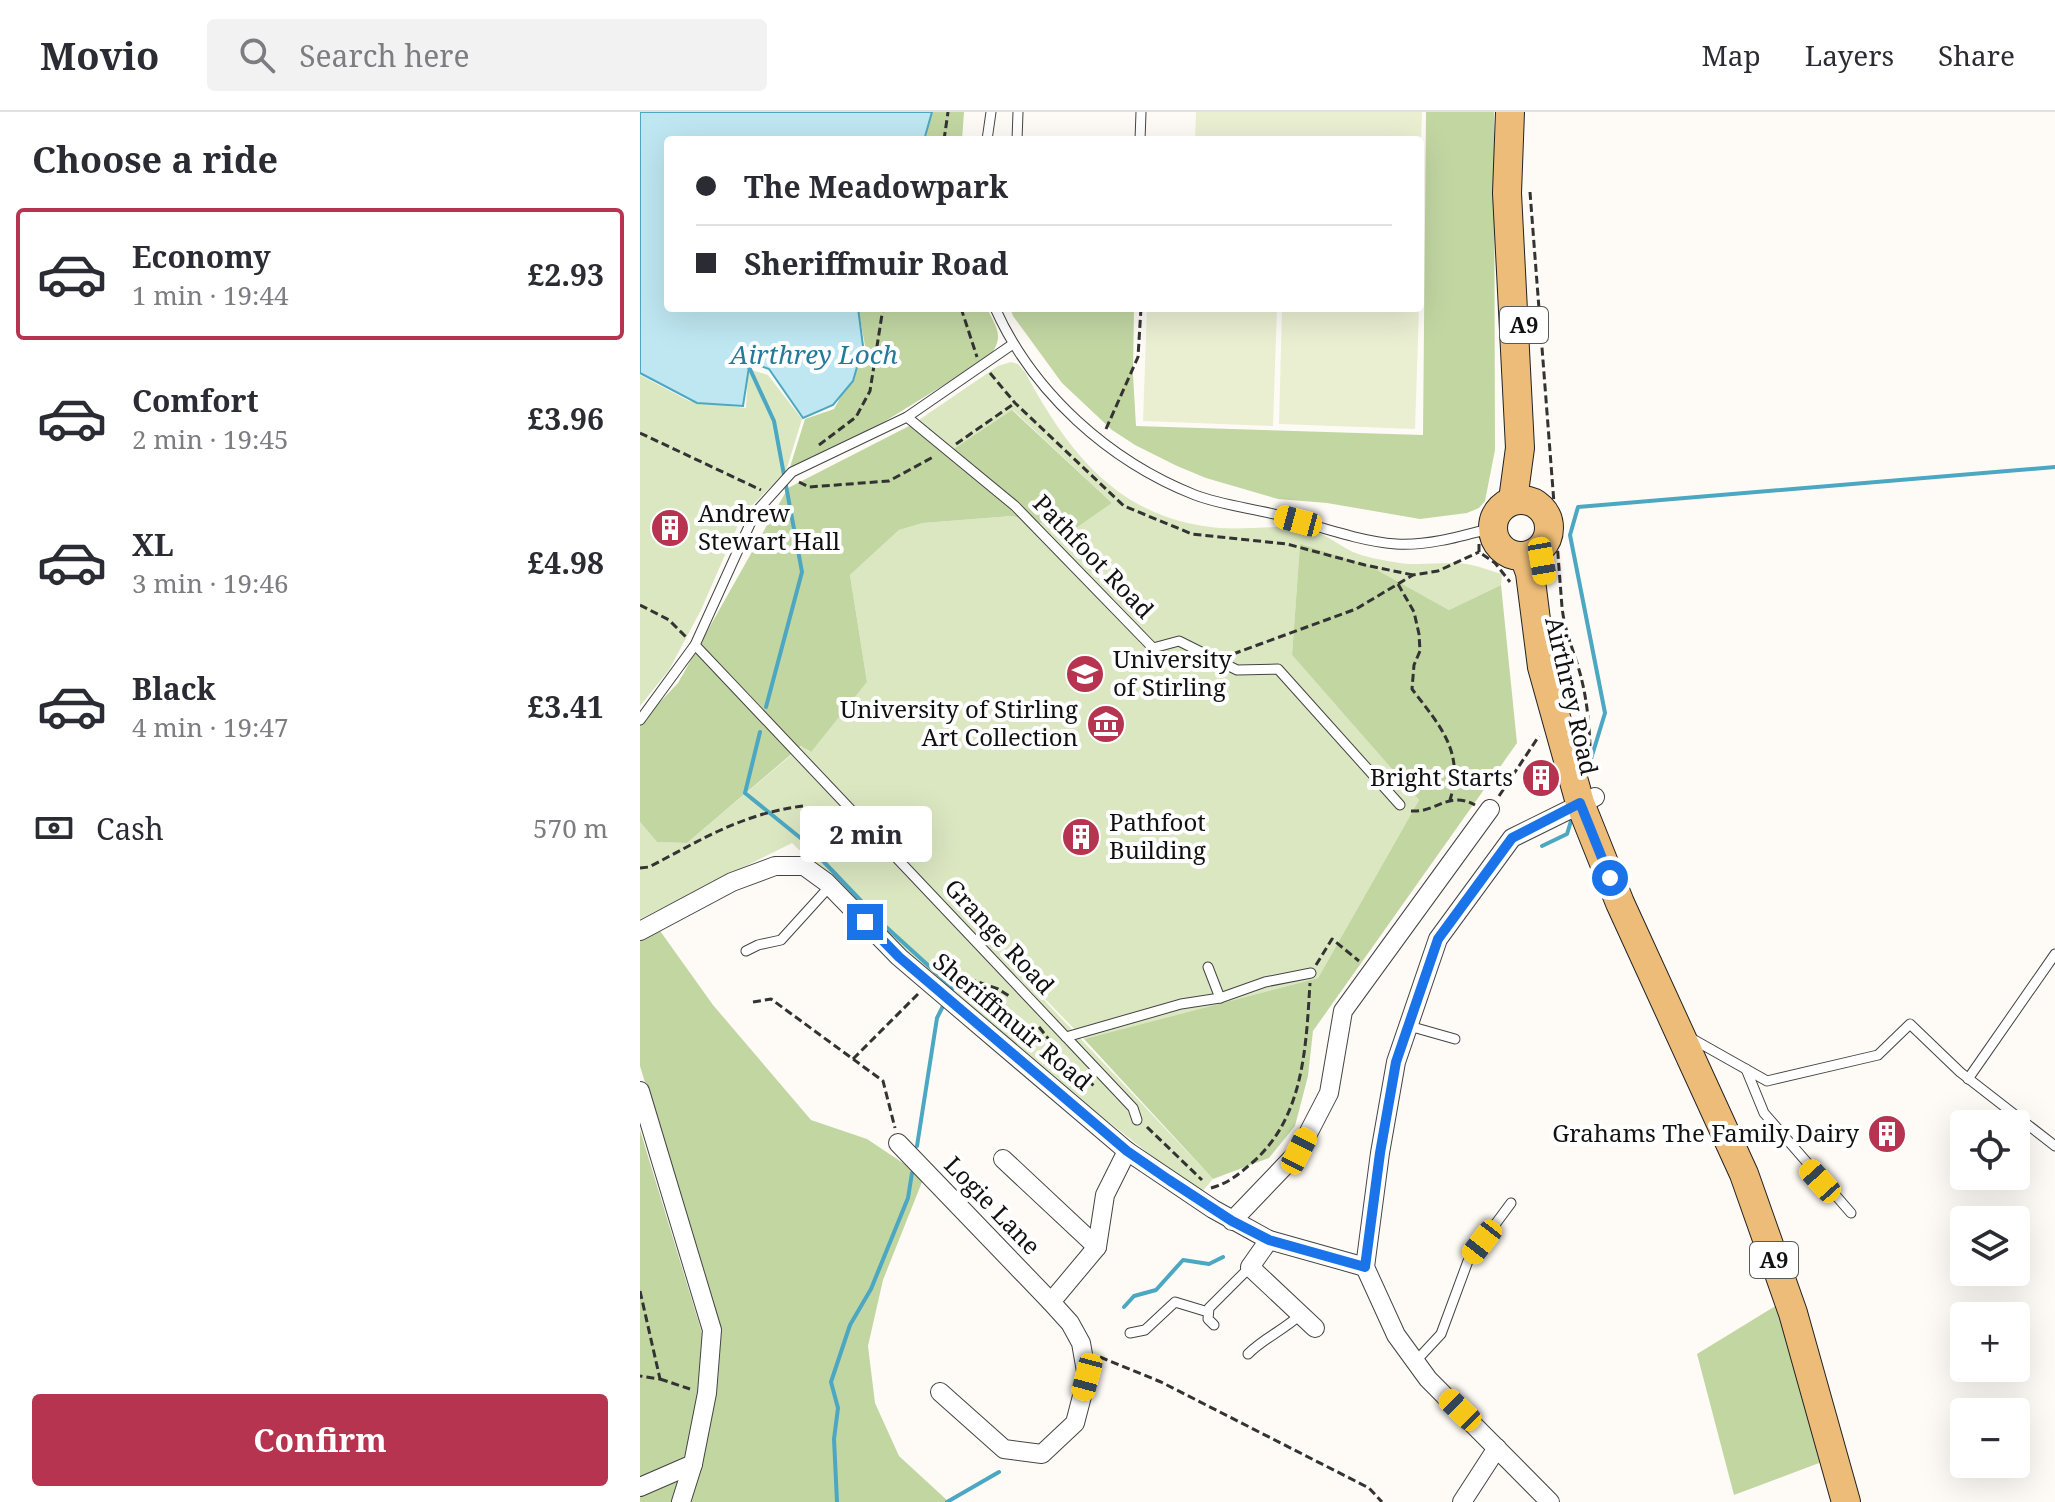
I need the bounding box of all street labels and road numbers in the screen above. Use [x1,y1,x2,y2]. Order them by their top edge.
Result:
road number: A9 [1500,307,1548,343]
street label: Pathfoot Road [1026,487,1162,625]
street label: Airthrey Road [1538,613,1607,778]
street label: Grange Road [938,871,1062,1001]
street label: Sheriffmuir Road [926,945,1100,1097]
street label: Logie Lane [938,1148,1048,1261]
road number: A9 [1750,1242,1798,1278]

